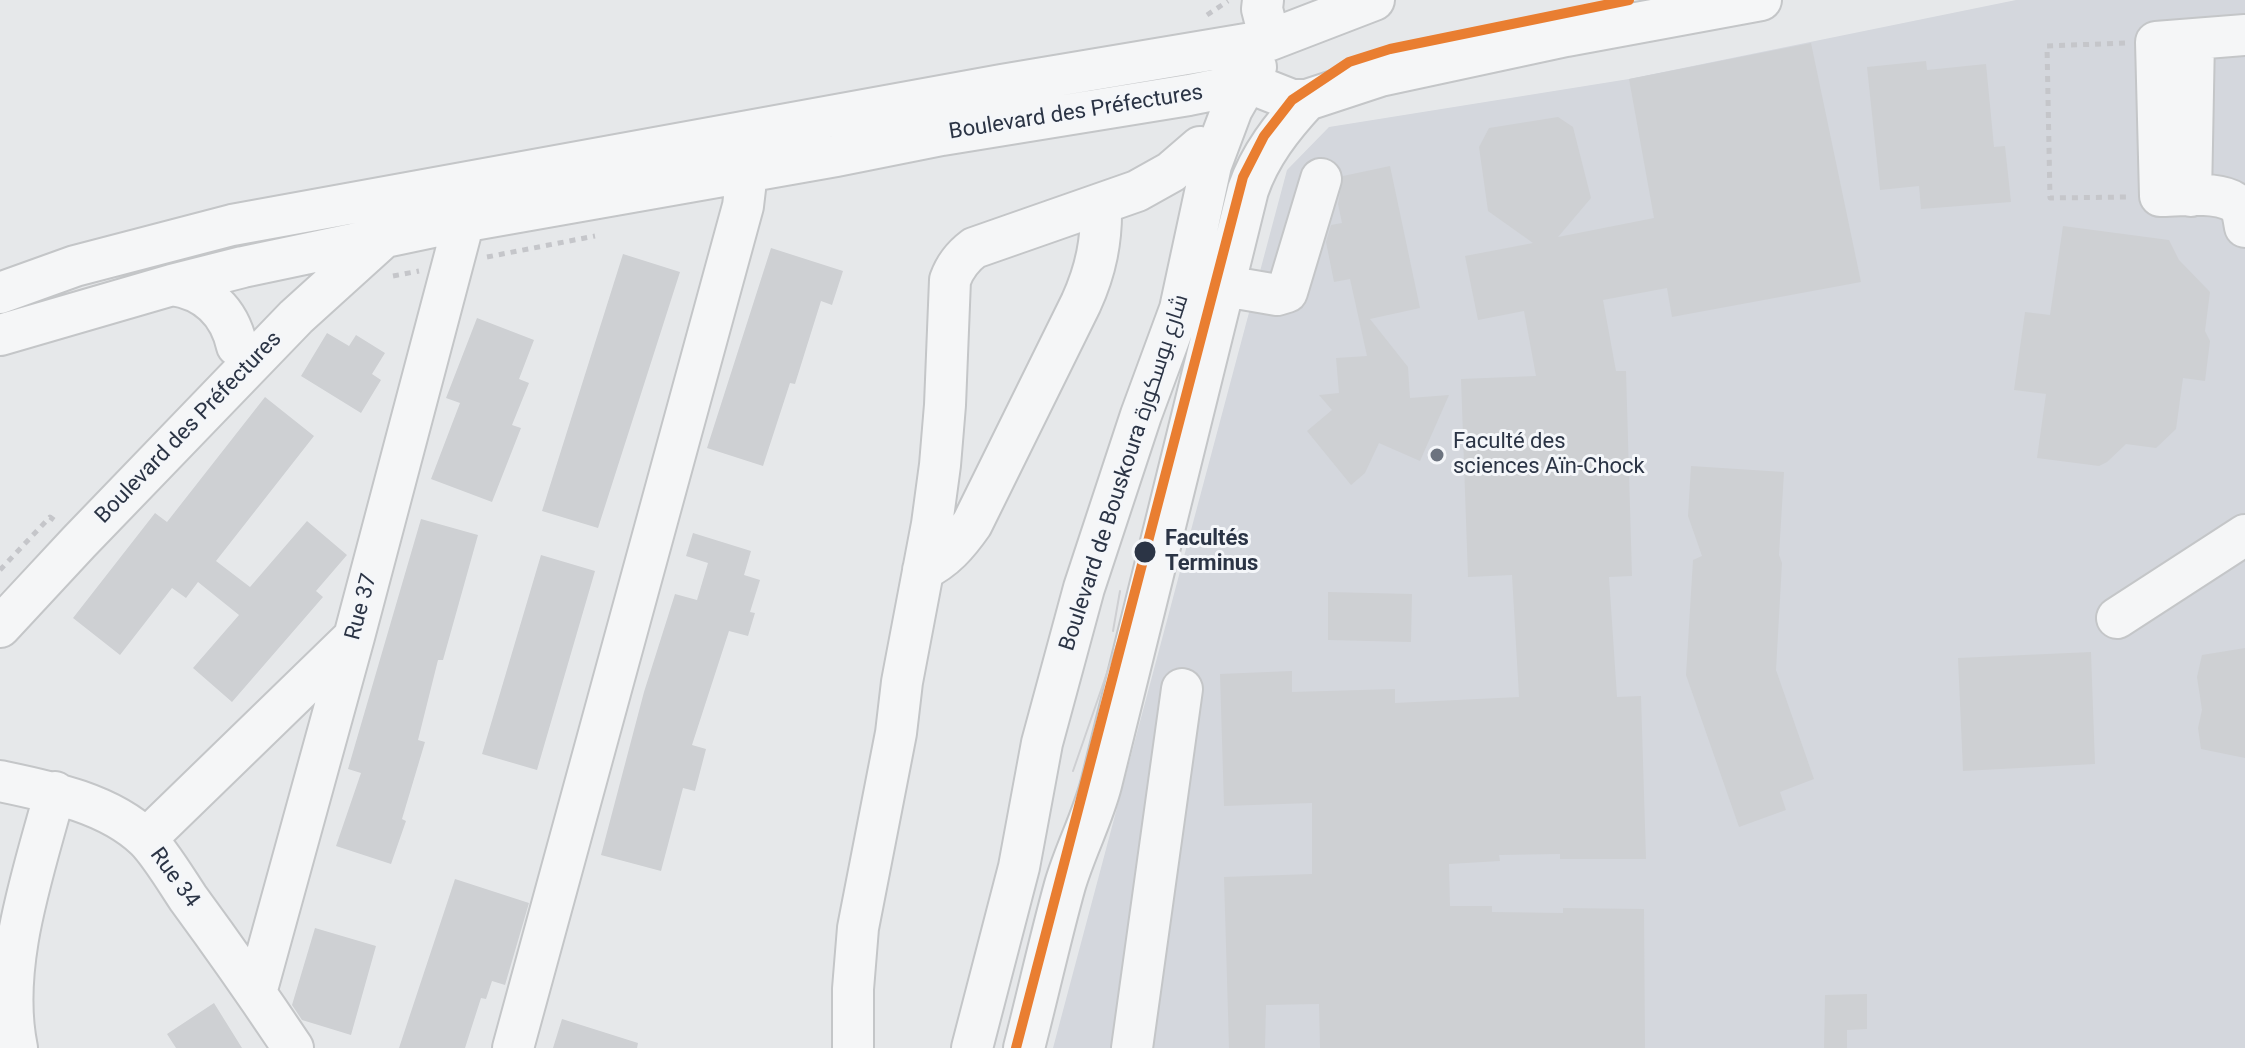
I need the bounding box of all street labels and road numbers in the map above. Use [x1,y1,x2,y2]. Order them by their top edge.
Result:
street label: Boulevard des Préfectures [947,80,1205,146]
street label: Boulevard de Bouskoura شارع بوسكورة [1055,292,1195,654]
street label: Boulevard des Préfectures [90,327,288,529]
street label: Rue 37 [341,571,383,643]
street label: Rue 34 [143,843,205,913]

